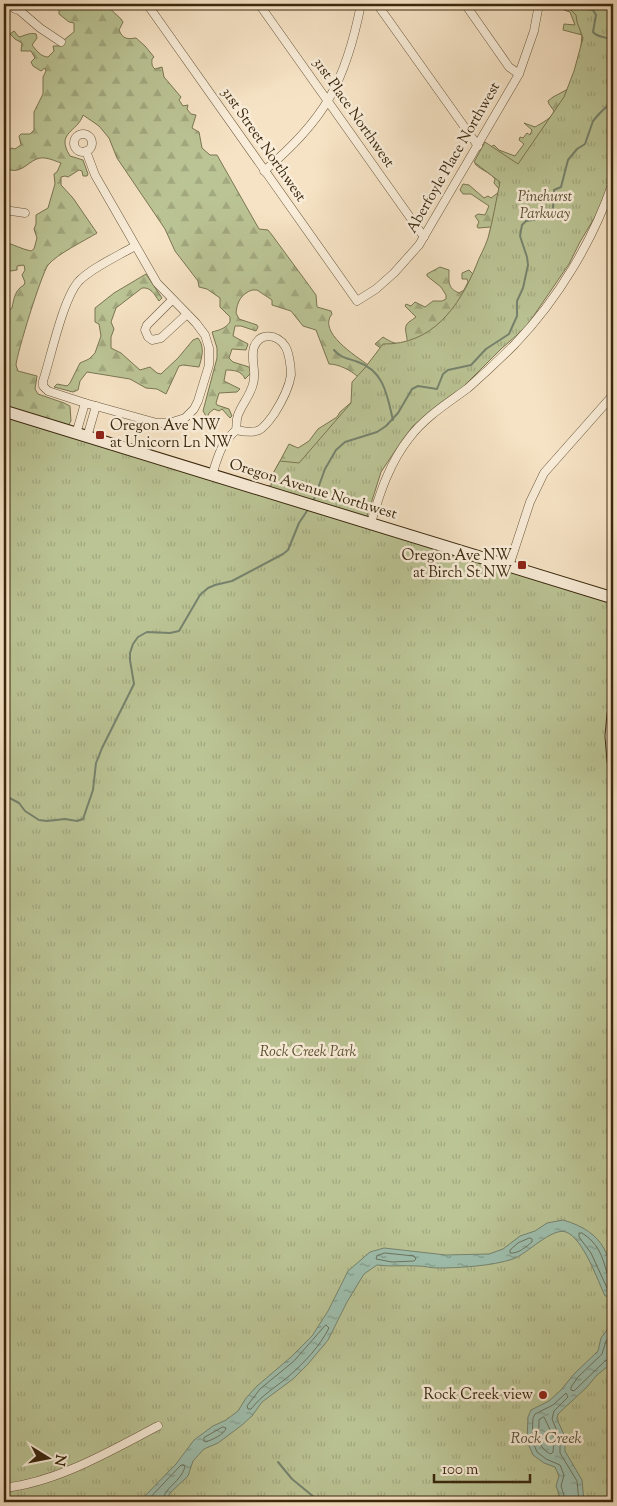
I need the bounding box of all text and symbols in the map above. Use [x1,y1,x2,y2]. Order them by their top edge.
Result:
street label: 31st Place Northwest [307,54,399,172]
street label: Aberfoyle Place Northwest [402,78,506,238]
street label: 31st Street Northwest [216,83,310,207]
park label: Pinehurst Parkway [518,187,573,225]
place label: Oregon Ave NW at Unicorn Ln NW [110,416,233,454]
marker: Oregon Ave NW at Unicorn Ln NW [94,429,106,441]
street label: Oregon Avenue Northwest [227,454,399,526]
place label: Oregon Ave NW at Birch St NW [401,546,512,584]
marker: Oregon Ave NW at Birch St NW [516,559,528,571]
park label: Rock Creek Park [260,1042,357,1063]
place label: Rock Creek view [424,1385,533,1406]
marker: Rock Creek view [537,1389,549,1401]
water label: Rock Creek [510,1428,582,1451]
north arrow [22,1434,72,1484]
scale bar [434,1451,531,1483]
text: N [48,1453,70,1467]
text: 100 m [442,1460,479,1481]

